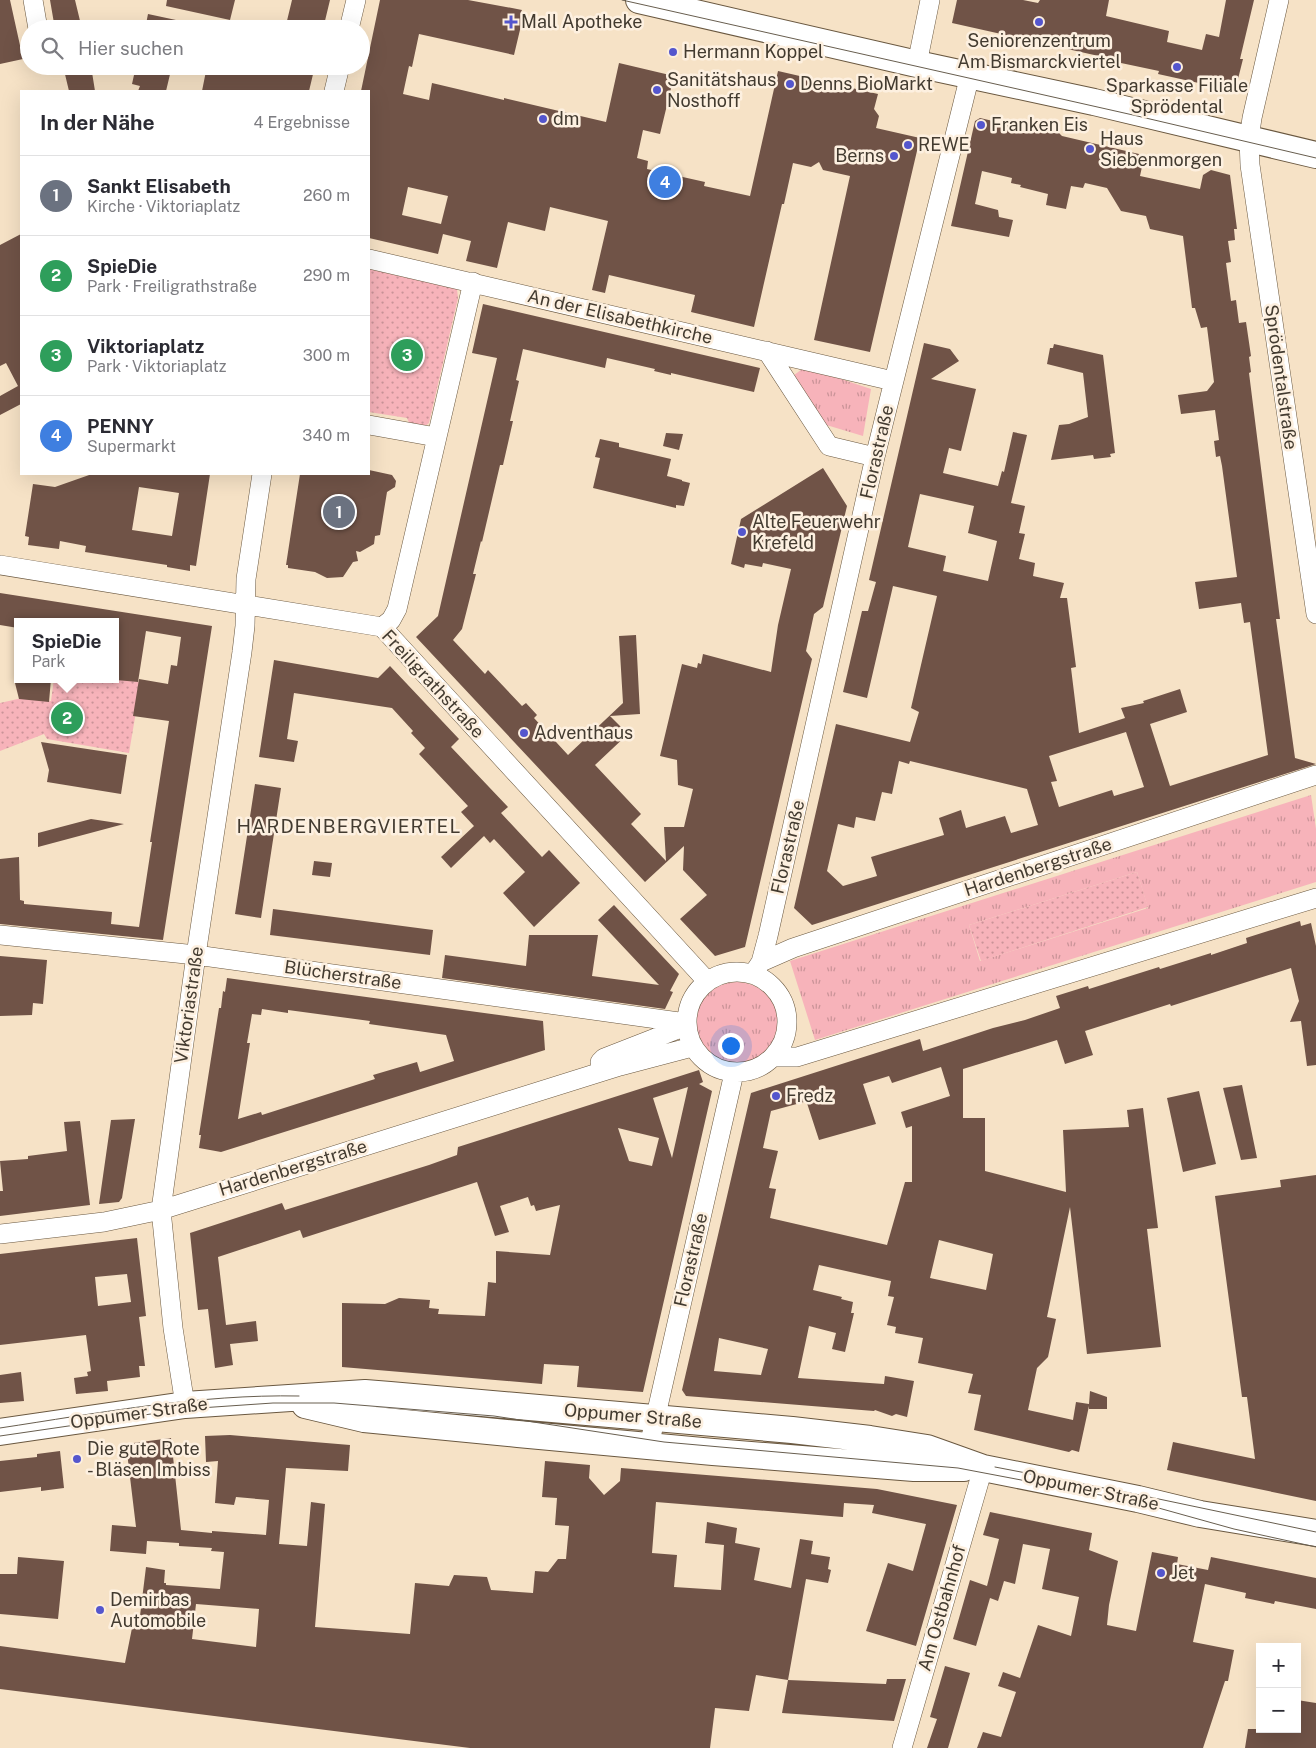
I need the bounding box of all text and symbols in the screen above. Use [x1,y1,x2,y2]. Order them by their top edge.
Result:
place label: Mall Apotheke [521,11,643,32]
marker: Mall Apotheke [505,16,517,28]
marker: Seniorenzentrum Am Bismarckviertel [1033,16,1045,28]
search box [20,20,370,75]
place label: Seniorenzentrum Am Bismarckviertel [957,30,1121,72]
icon: search [38,34,66,62]
text: Hier suchen [78,37,184,59]
place label: Hermann Koppel [683,41,824,62]
marker: Hermann Koppel [667,46,679,58]
marker: Sparkasse Filiale Sprödental [1171,61,1183,73]
place label: Sanitätshaus Nosthoff [667,69,776,111]
place label: Denns BioMarkt [800,73,933,94]
place label: Sparkasse Filiale Sprödental [1106,75,1248,117]
marker: Denns BioMarkt [784,78,796,90]
marker: Sanitätshaus Nosthoff [651,84,663,96]
place label: dm [553,108,579,129]
text: In der Nähe [40,110,155,135]
text: 4 Ergebnisse [254,113,350,132]
marker: dm [537,113,549,125]
place label: Franken Eis [991,114,1088,135]
marker: Franken Eis [975,119,987,131]
place label: Haus Siebenmorgen [1100,128,1222,170]
place label: REWE [918,134,970,155]
marker: REWE [902,139,914,151]
marker: Haus Siebenmorgen [1084,143,1096,155]
place label: Berns [835,145,884,166]
marker: Berns [888,150,900,162]
pin: 4 [649,163,681,201]
text: Sankt Elisabeth [87,175,231,197]
text: 1 [53,186,59,205]
text: 260 m [303,186,350,205]
text: Kirche · Viktoriaplatz [87,197,240,216]
text: SpieDie [87,255,157,277]
text: 2 [51,266,61,285]
text: 290 m [303,266,350,285]
text: Park · Freiligrathstraße [87,277,257,296]
street label: An der Elisabethkirche [526,285,715,348]
street label: Sprödentalstraße [1261,303,1302,451]
text: Viktoriaplatz [87,335,204,357]
pin: 3 [391,336,423,374]
text: 3 [51,346,61,365]
text: 300 m [303,346,350,365]
text: Park · Viktoriaplatz [87,357,226,376]
street label: Florastraße [856,403,898,501]
text: PENNY [87,415,154,437]
text: 4 [51,426,61,445]
text: 340 m [302,426,350,445]
text: Supermarkt [87,437,176,456]
pin: 1 [323,493,355,531]
place label: Alte Feuerwehr Krefeld [752,511,881,553]
marker: Alte Feuerwehr Krefeld [736,526,748,538]
popup [14,618,119,683]
street label: Freiligrathstraße [378,625,489,742]
text: SpieDie [31,630,102,652]
text: Park [31,652,66,671]
pin: 2 [51,699,83,737]
place label: Adventhaus [534,722,633,743]
marker: Adventhaus [518,727,530,739]
street label: Florastraße [767,798,809,896]
district label: HARDENBERGVIERTEL [237,815,461,837]
street label: Hardenbergstraße [961,833,1114,900]
street label: Viktoriastraße [170,945,207,1065]
street label: Blücherstraße [283,956,403,993]
your location [718,1033,744,1059]
place label: Fredz [786,1085,833,1106]
marker: Fredz [770,1090,782,1102]
street label: Hardenbergstraße [216,1135,369,1200]
street label: Florastraße [670,1211,712,1309]
street label: Oppumer Straße [69,1392,209,1433]
street label: Oppumer Straße [563,1399,703,1432]
place label: Die gute Rote - Bläsen Imbiss [87,1438,211,1480]
marker: Die gute Rote - Bläsen Imbiss [71,1453,83,1465]
street label: Oppumer Straße [1021,1465,1161,1514]
street label: Am Ostbahnhof [913,1542,970,1673]
place label: Jet [1171,1562,1195,1583]
marker: Jet [1155,1567,1167,1579]
place label: Demirbas Automobile [110,1589,206,1631]
marker: Demirbas Automobile [94,1604,106,1616]
map controls [1256,1643,1301,1733]
button: + [1256,1643,1301,1688]
button: − [1256,1688,1301,1733]

